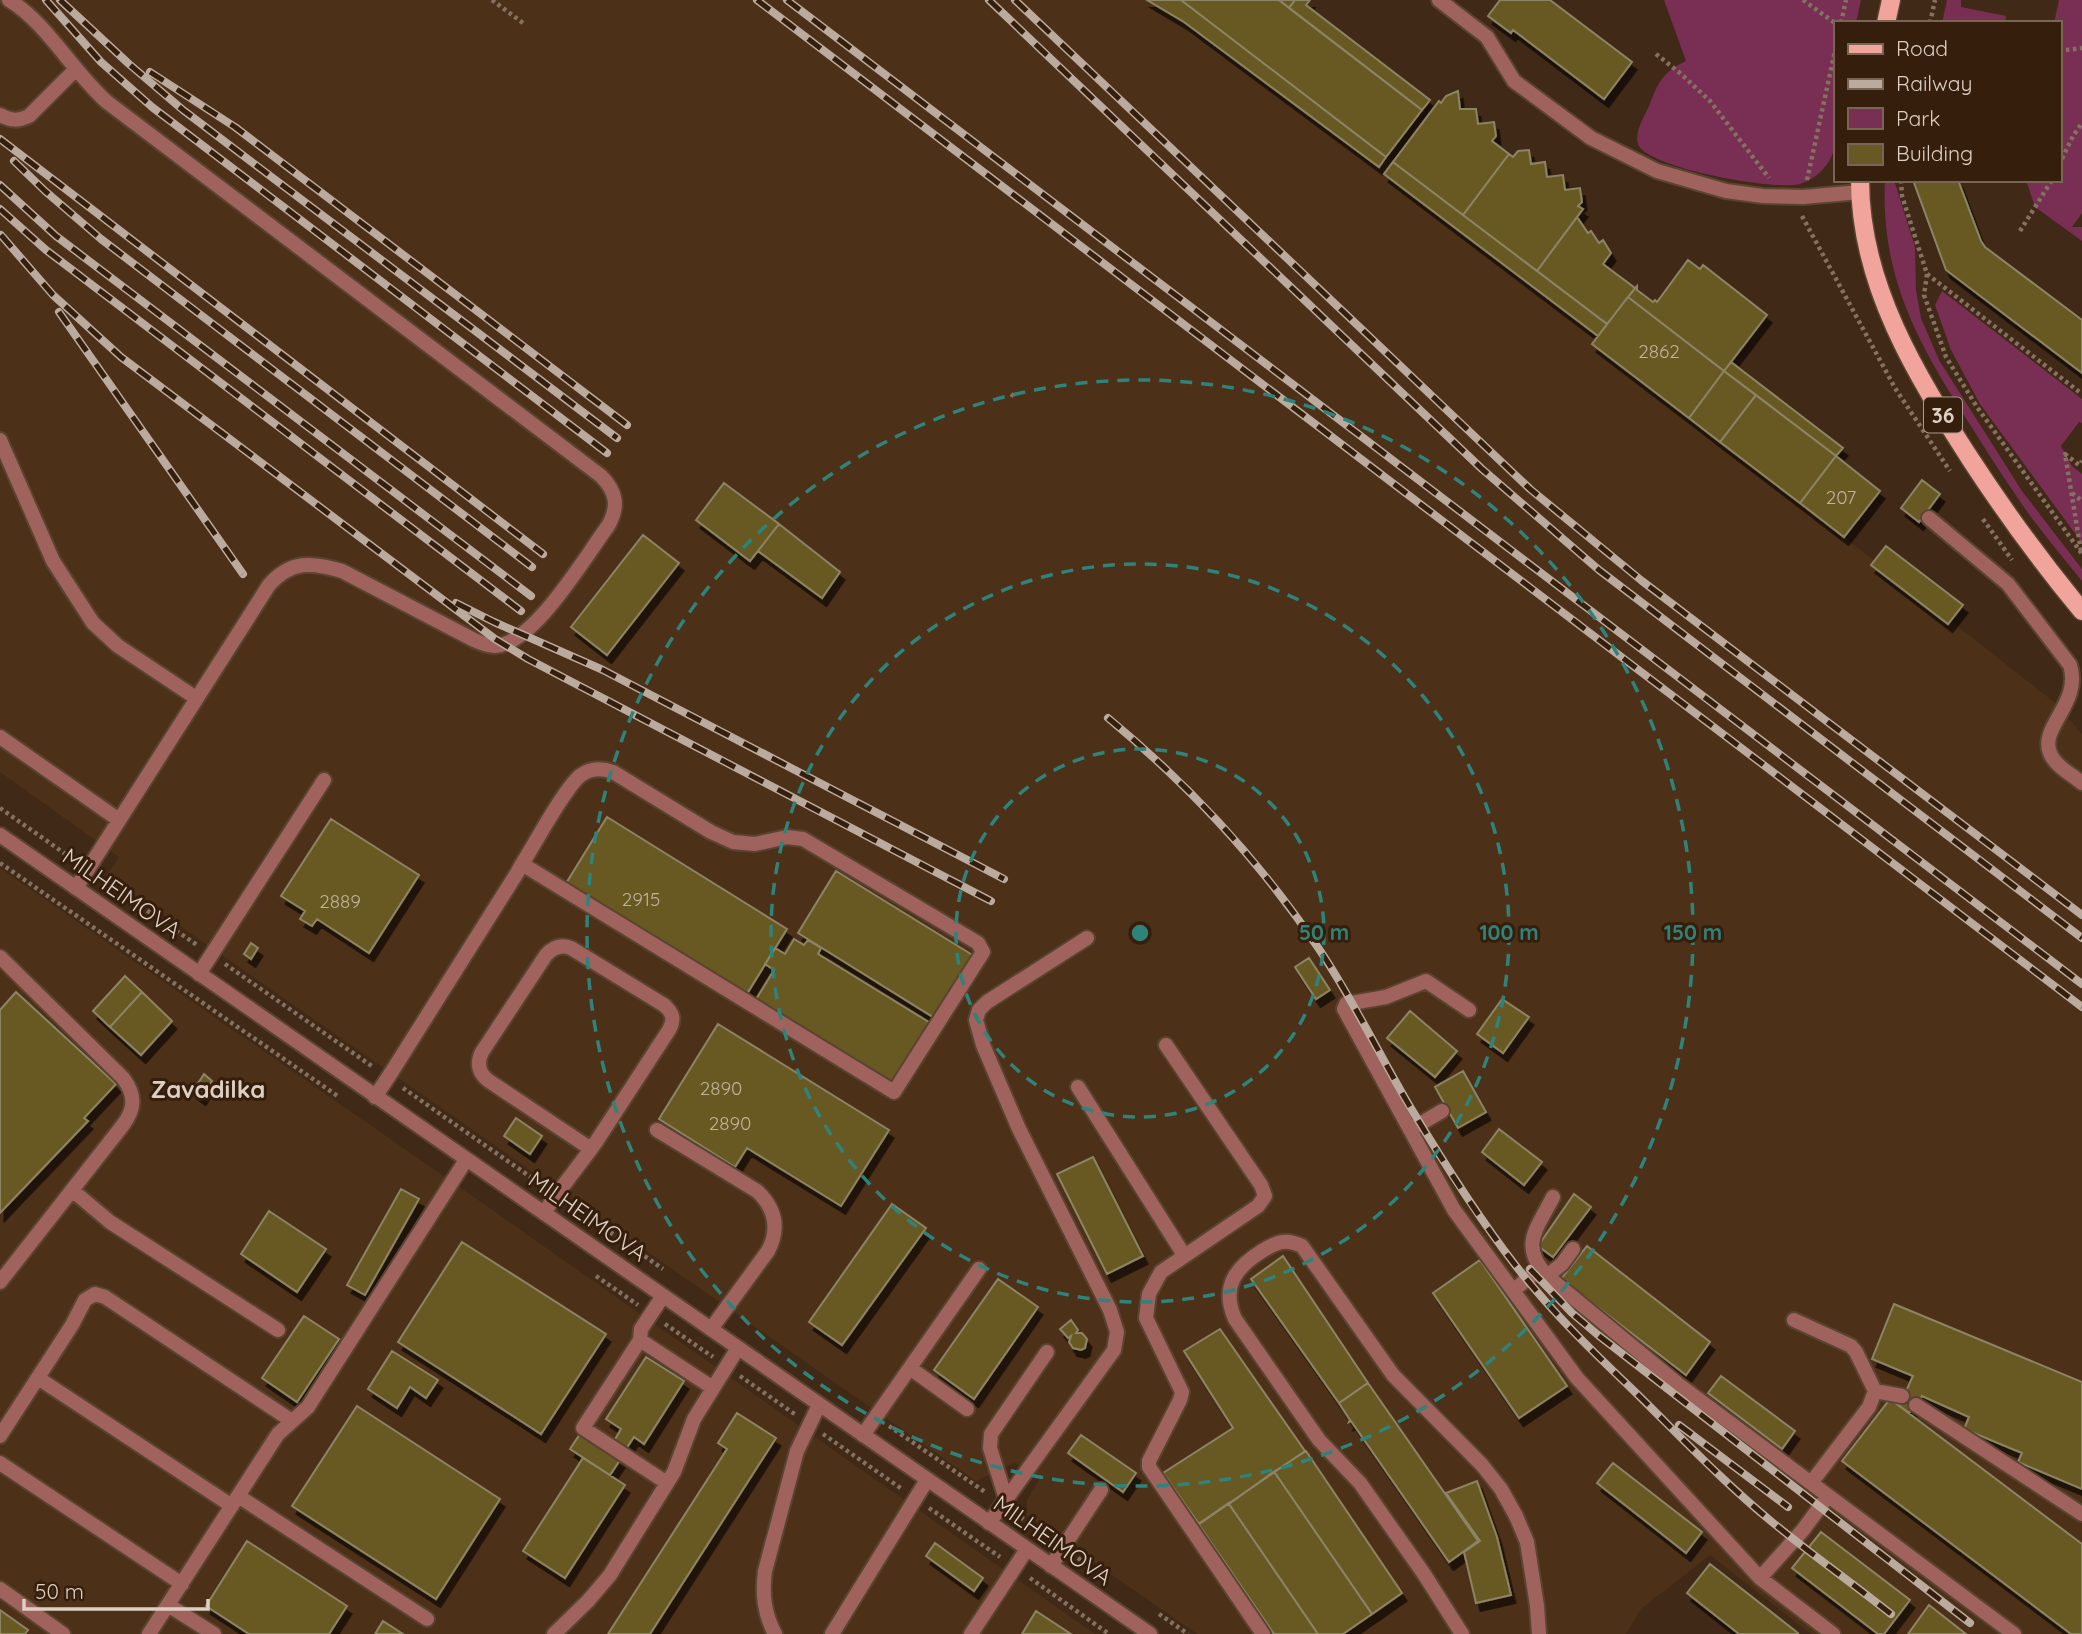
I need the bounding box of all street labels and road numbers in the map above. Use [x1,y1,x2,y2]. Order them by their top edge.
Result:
road number: 36 [1924,398,1962,432]
street label: MILHEIMOVA [57,841,187,945]
street label: MILHEIMOVA [523,1164,653,1268]
street label: MILHEIMOVA [988,1488,1118,1592]

